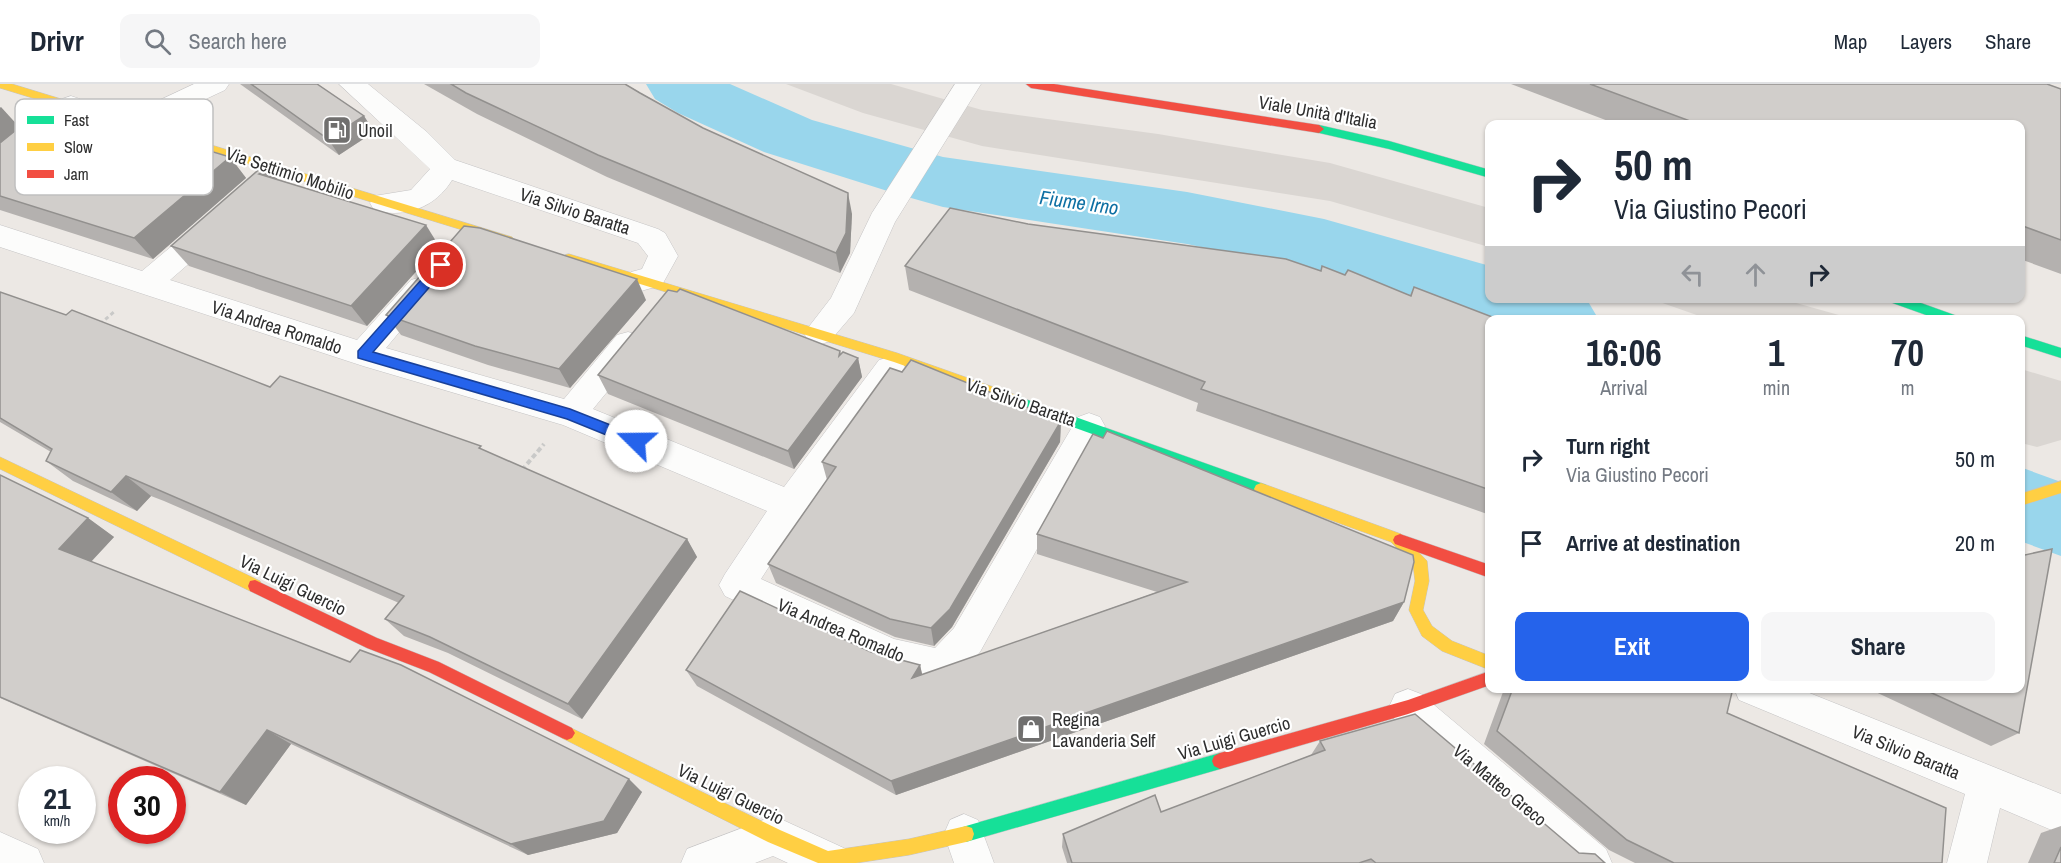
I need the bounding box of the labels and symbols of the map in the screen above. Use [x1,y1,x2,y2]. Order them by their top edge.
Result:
street label: Viale Unità d'Italia [1257,89,1379,135]
legend [15,99,213,195]
text: Fast [64,109,89,131]
fuel station icon: Unoil [321,114,353,146]
place label: Unoil [358,118,392,143]
text: Slow [64,136,93,158]
street label: Via Settimio Mobilio [223,140,357,206]
text: Jam [64,163,89,185]
street label: Via Silvio Baratta [517,181,633,241]
water label: Fiume Irno [1038,183,1120,221]
pin [415,239,466,290]
street label: Via Andrea Romaldo [208,294,346,360]
street label: Via Silvio Baratta [963,372,1079,432]
position arrow [604,409,668,473]
street label: Via Luigi Guercio [236,548,350,622]
street label: Via Andrea Romaldo [774,592,908,668]
place label: Regina Lavanderia Self [1052,707,1156,753]
street label: Via Luigi Guercio [1175,710,1293,766]
shop icon: Regina Lavanderia Self [1015,713,1047,745]
street label: Via Silvio Baratta [1848,719,1964,785]
street label: Via Matteo Greco [1448,738,1552,832]
street label: Via Luigi Guercio [674,757,788,831]
speed limit sign: 30 [108,766,186,844]

